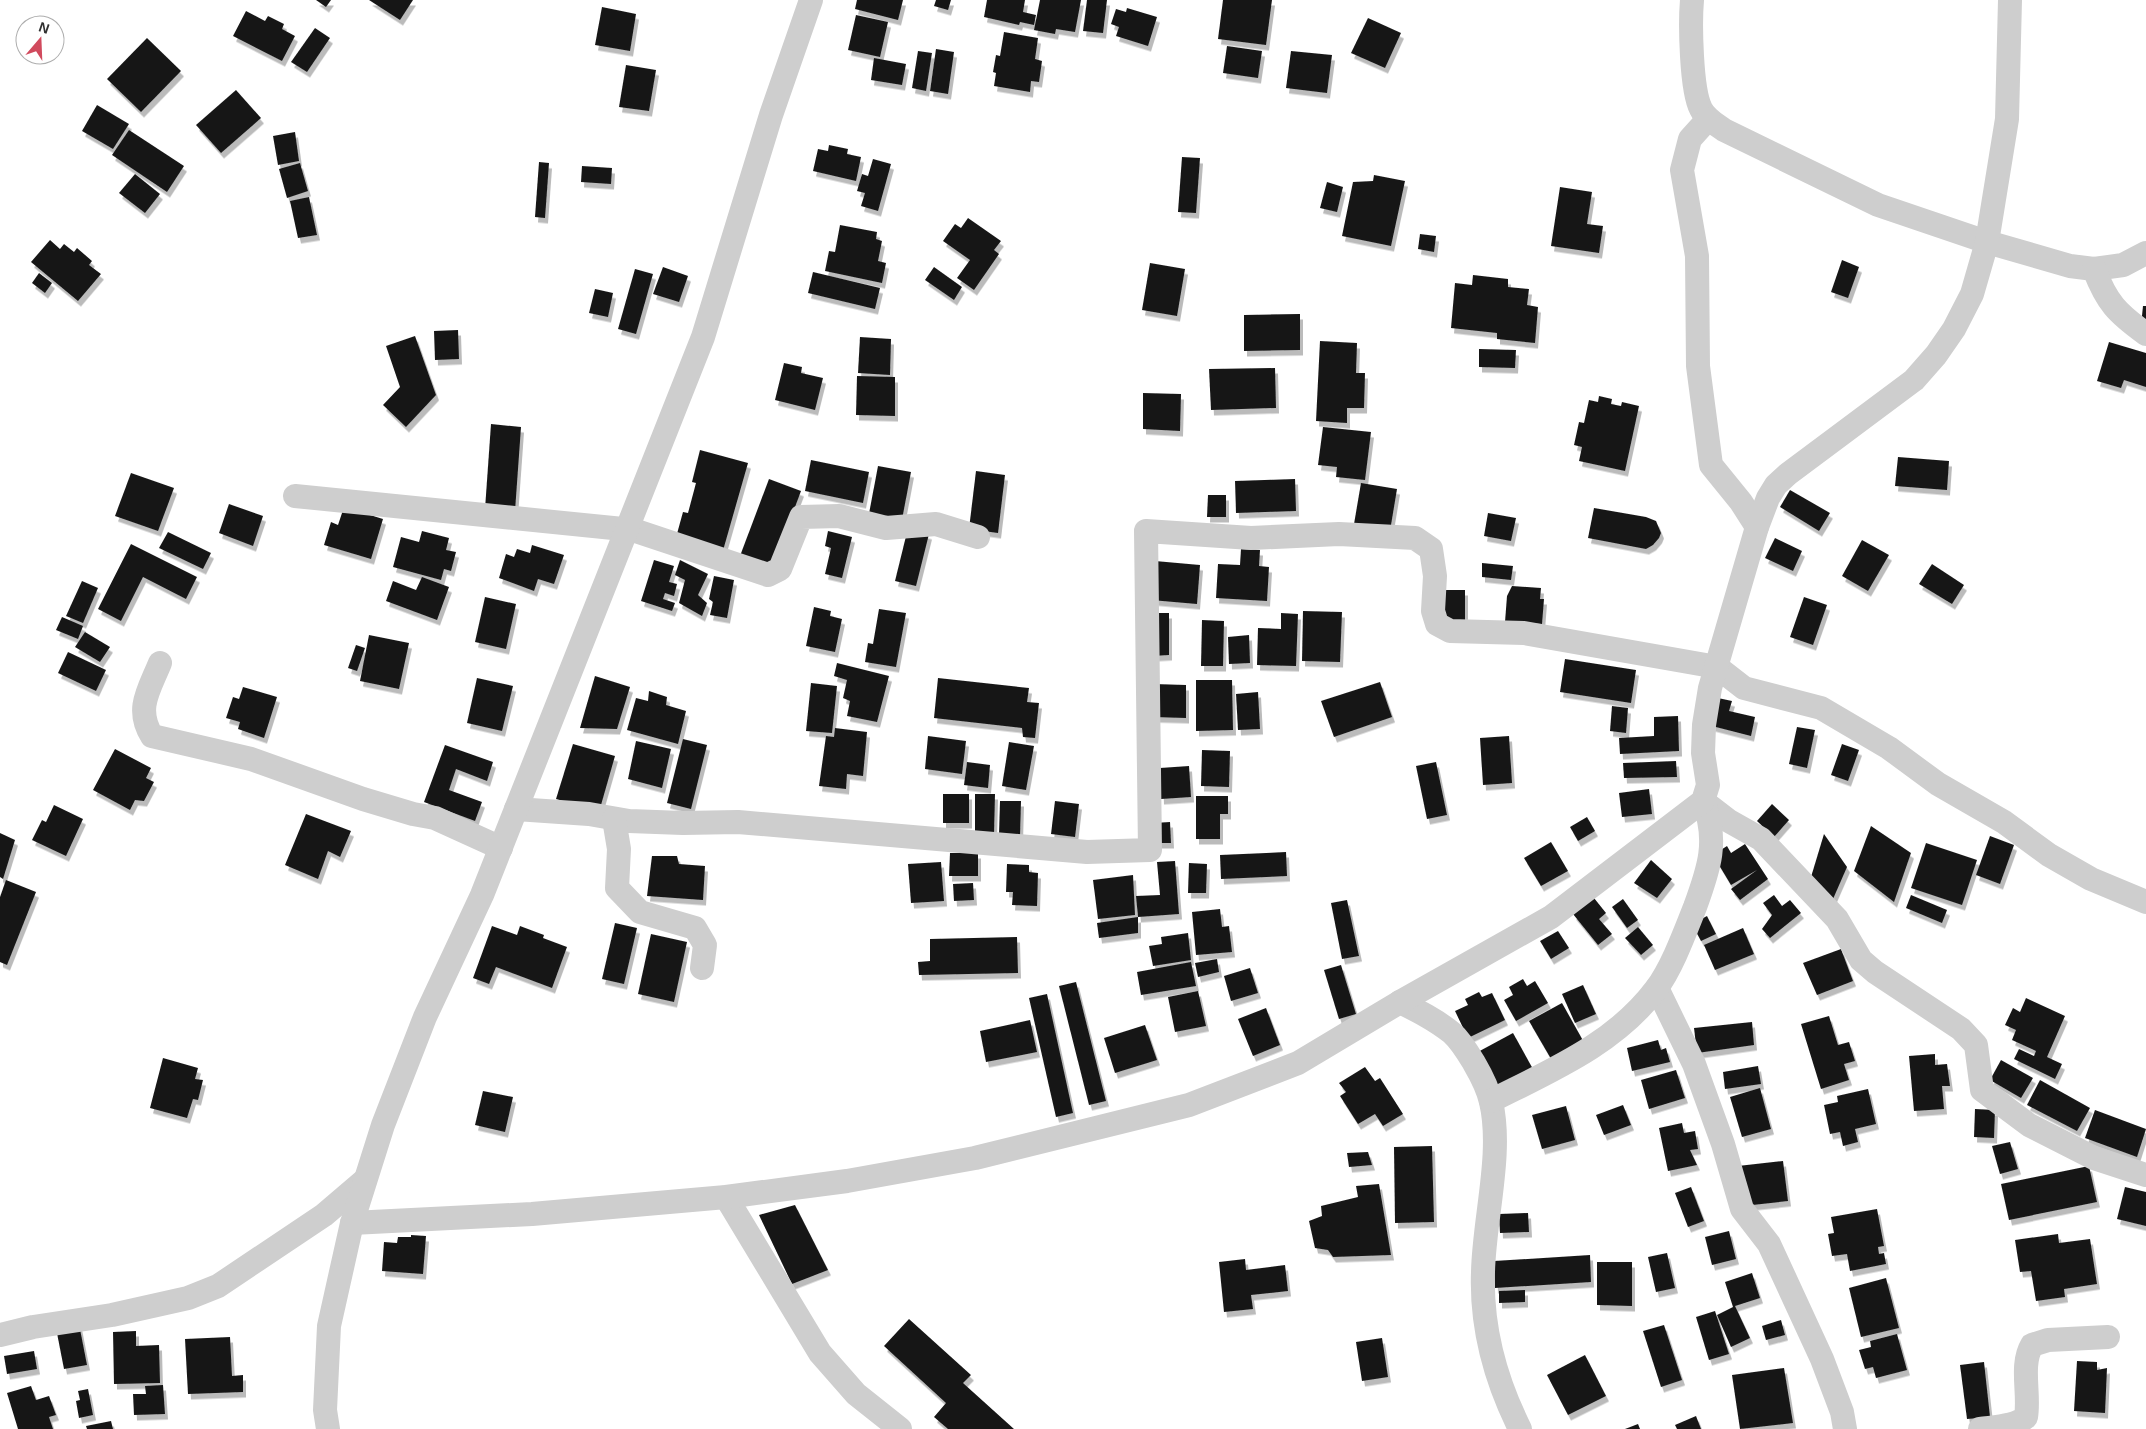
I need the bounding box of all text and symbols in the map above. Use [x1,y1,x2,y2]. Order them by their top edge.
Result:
north arrow [15,15,65,65]
text: N [37,18,52,37]

